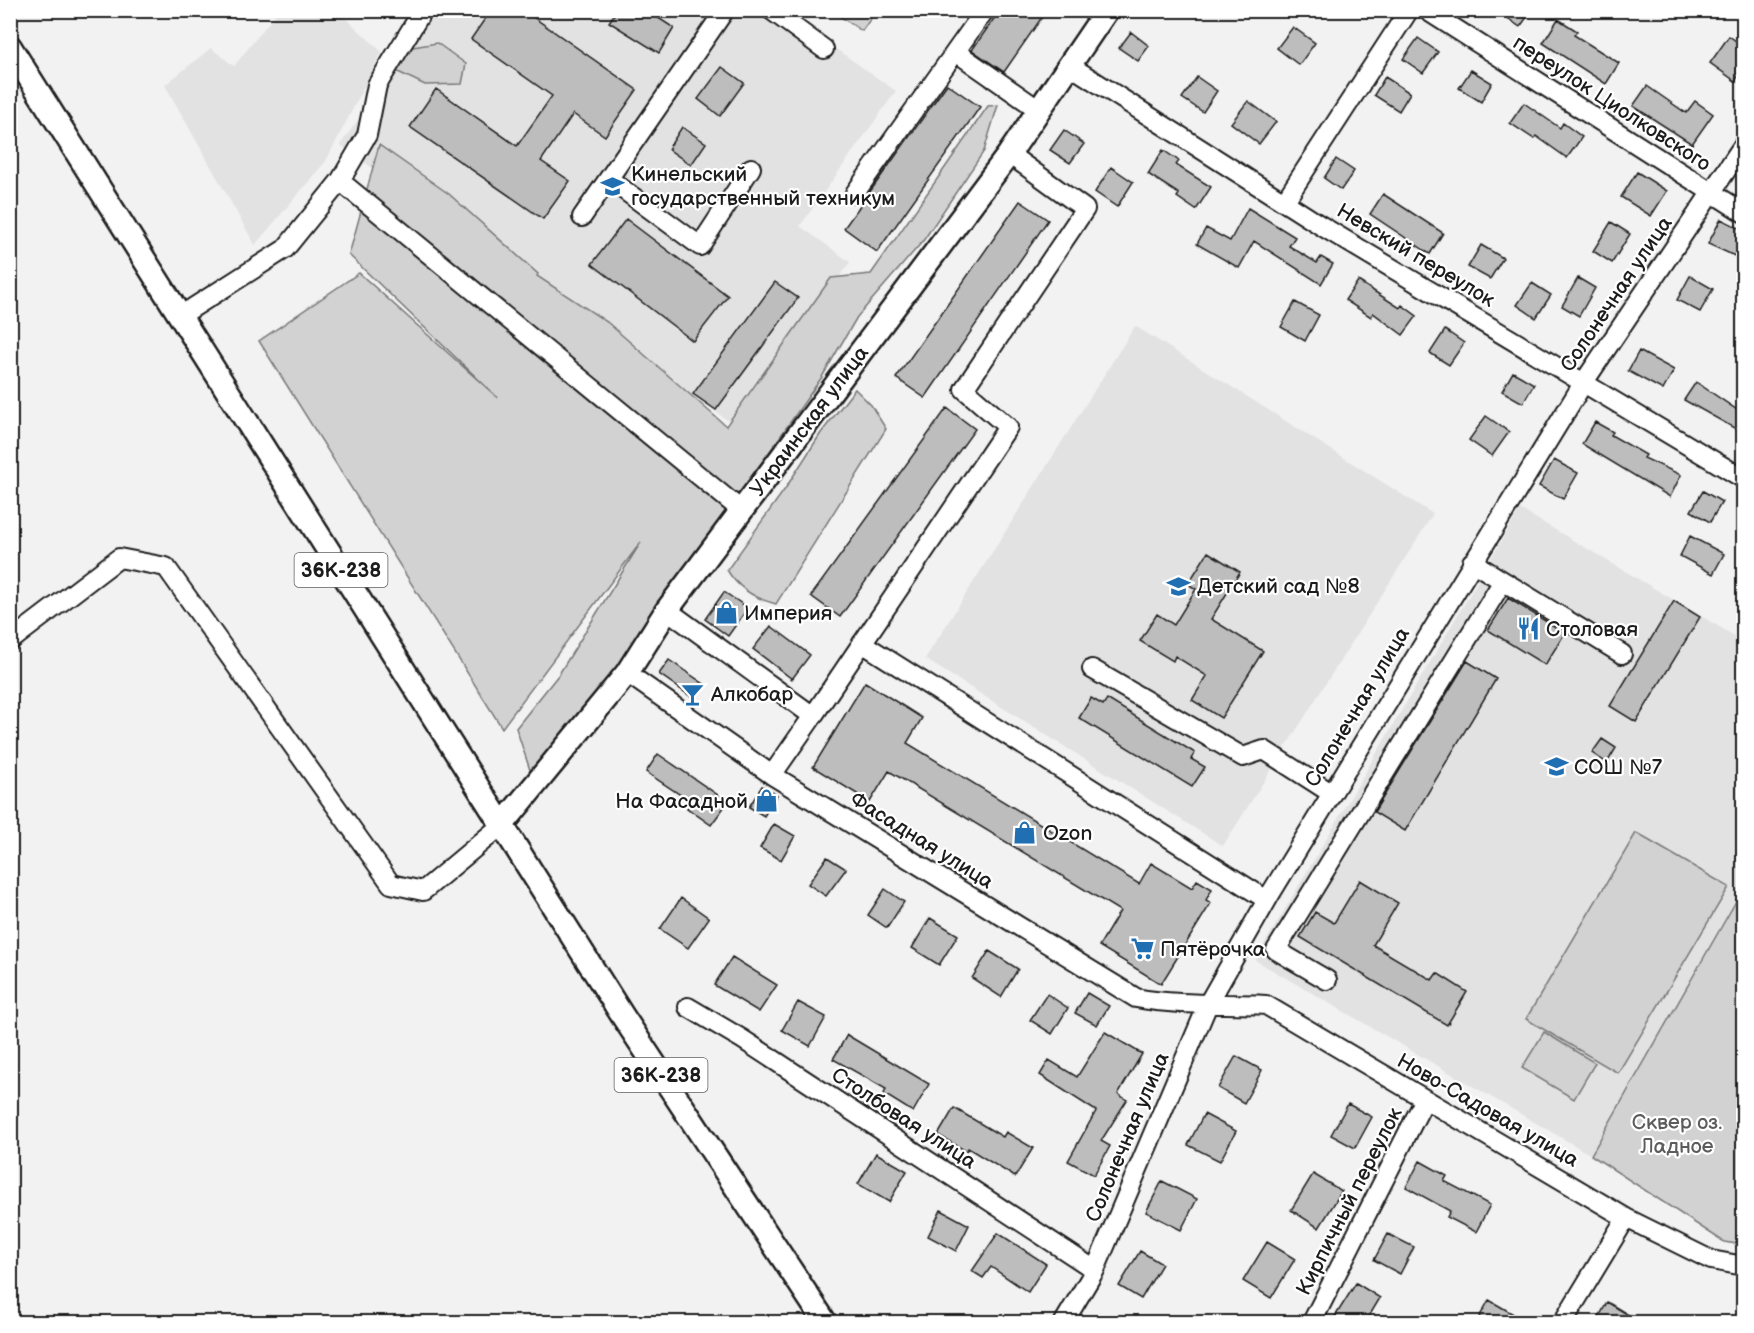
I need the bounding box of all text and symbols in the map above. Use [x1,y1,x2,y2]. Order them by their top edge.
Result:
street label: переулок Циолковского [1508,30,1715,177]
place label: Кинельский государственный техникум [631,162,895,211]
school or university icon: Кинельский государственный техникум [600,173,626,199]
street label: Невский переулок [1332,198,1499,313]
street label: Солонечная улица [1555,211,1678,377]
street label: Украинская улица [745,341,874,501]
road number: 36К-238 [294,553,388,587]
school or university icon: Детский сад №8 [1166,573,1192,599]
place label: Детский сад №8 [1197,574,1360,599]
shop icon: Империя [713,600,739,626]
place label: Империя [744,601,832,626]
restaurant icon: Столовая [1515,616,1541,642]
place label: Столовая [1546,617,1638,642]
street label: Солонечная улица [1300,622,1415,792]
bar icon: Алкобар [680,681,706,707]
place label: Алкобар [710,682,793,707]
school or university icon: СОШ №7 [1543,754,1569,780]
place label: СОШ №7 [1574,755,1663,780]
street label: Фасадная улица [846,786,998,895]
shop icon: На Фасадной [753,788,779,814]
place label: На Фасадной [615,789,748,814]
shop icon: Ozon [1012,820,1038,846]
place label: Ozon [1043,821,1092,846]
supermarket icon: Пятёрочка [1129,936,1155,962]
place label: Пятёрочка [1160,937,1266,962]
street label: Солонечная улица [1080,1048,1175,1226]
street label: Ново-Садовая улица [1393,1048,1583,1173]
road number: 36К-238 [614,1058,708,1092]
street label: Столбовая улица [827,1062,981,1175]
street label: Кирпичный переулок [1291,1103,1408,1299]
park label: Сквер оз. Ладное [1632,1110,1722,1159]

